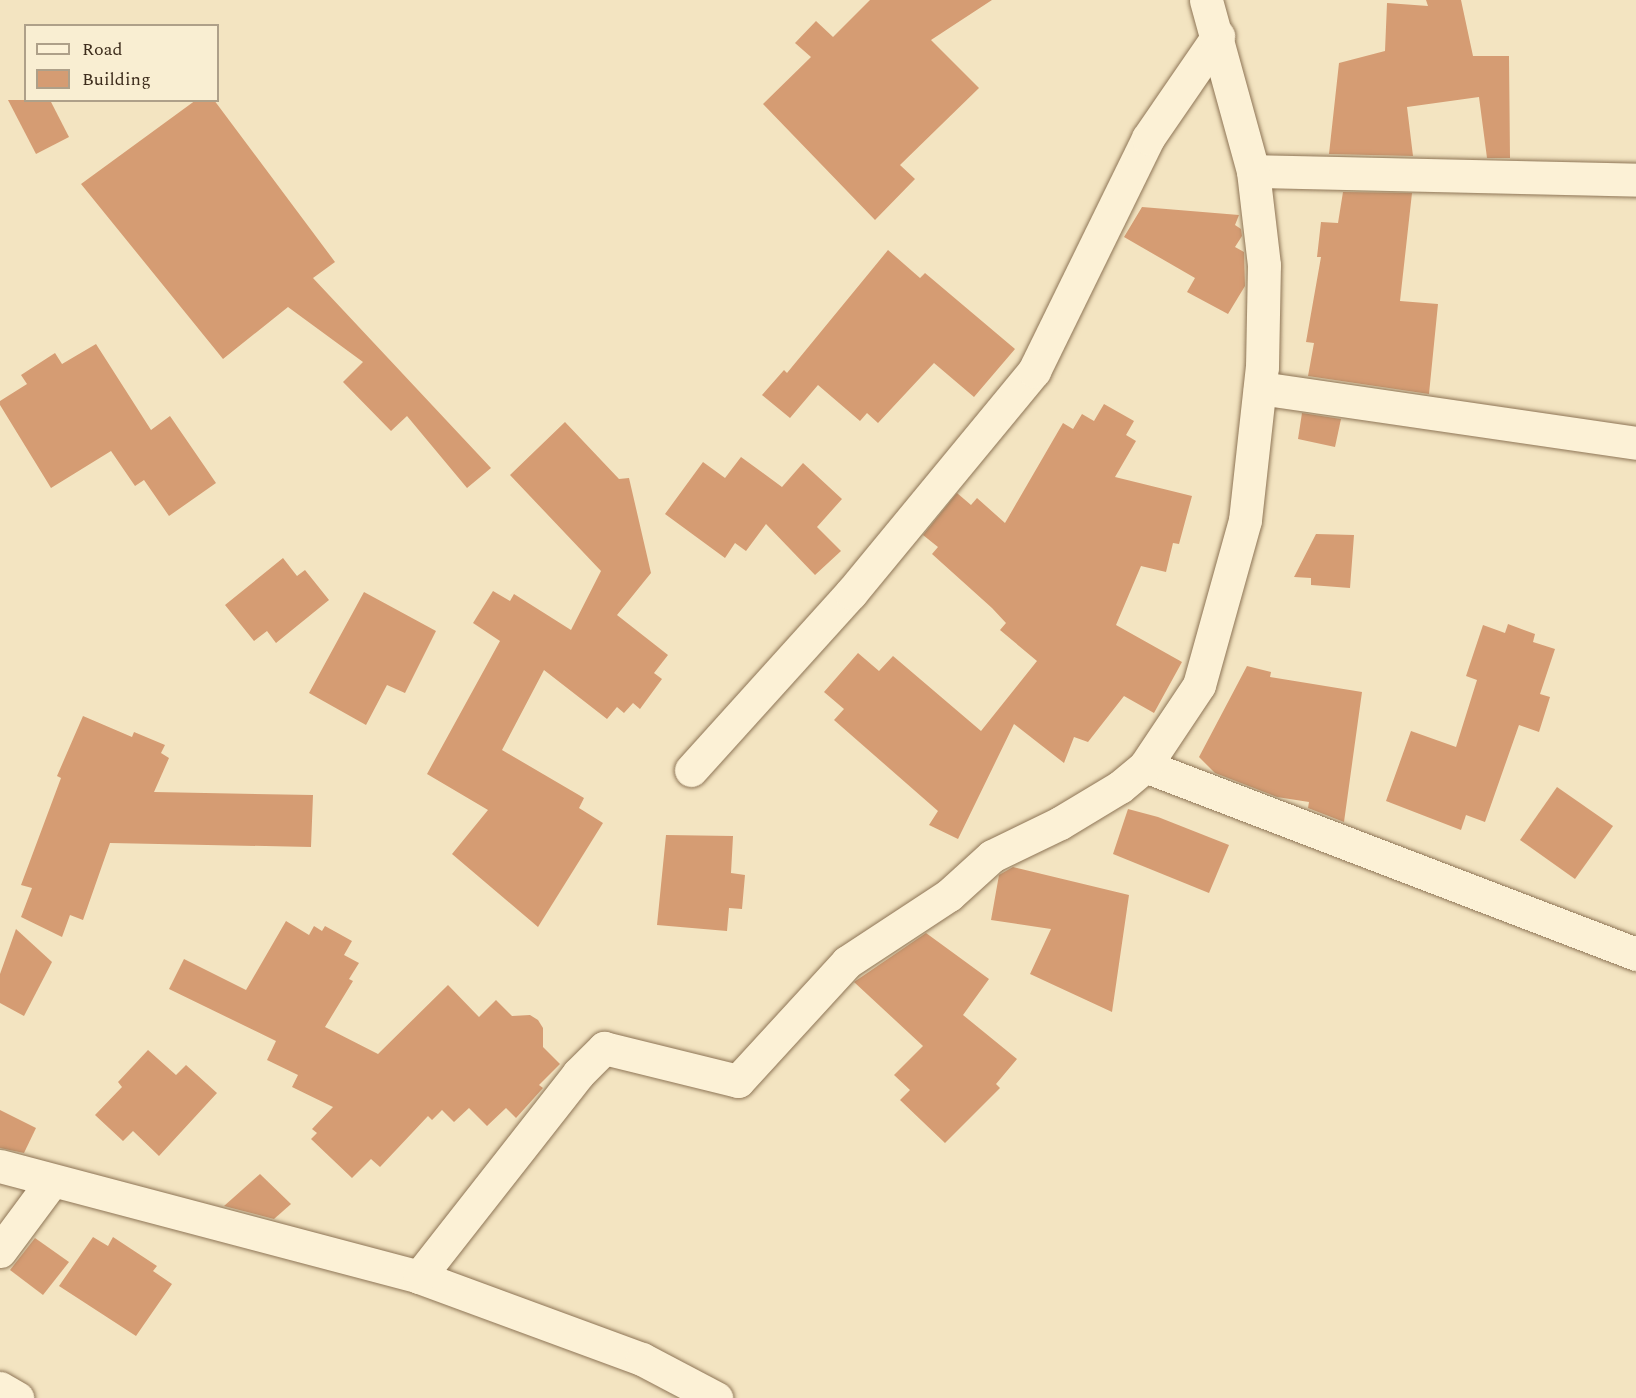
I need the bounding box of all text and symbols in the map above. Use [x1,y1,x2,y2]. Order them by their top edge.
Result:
legend [24,24,219,102]
text: Road [82,36,123,63]
text: Building [82,66,151,93]

